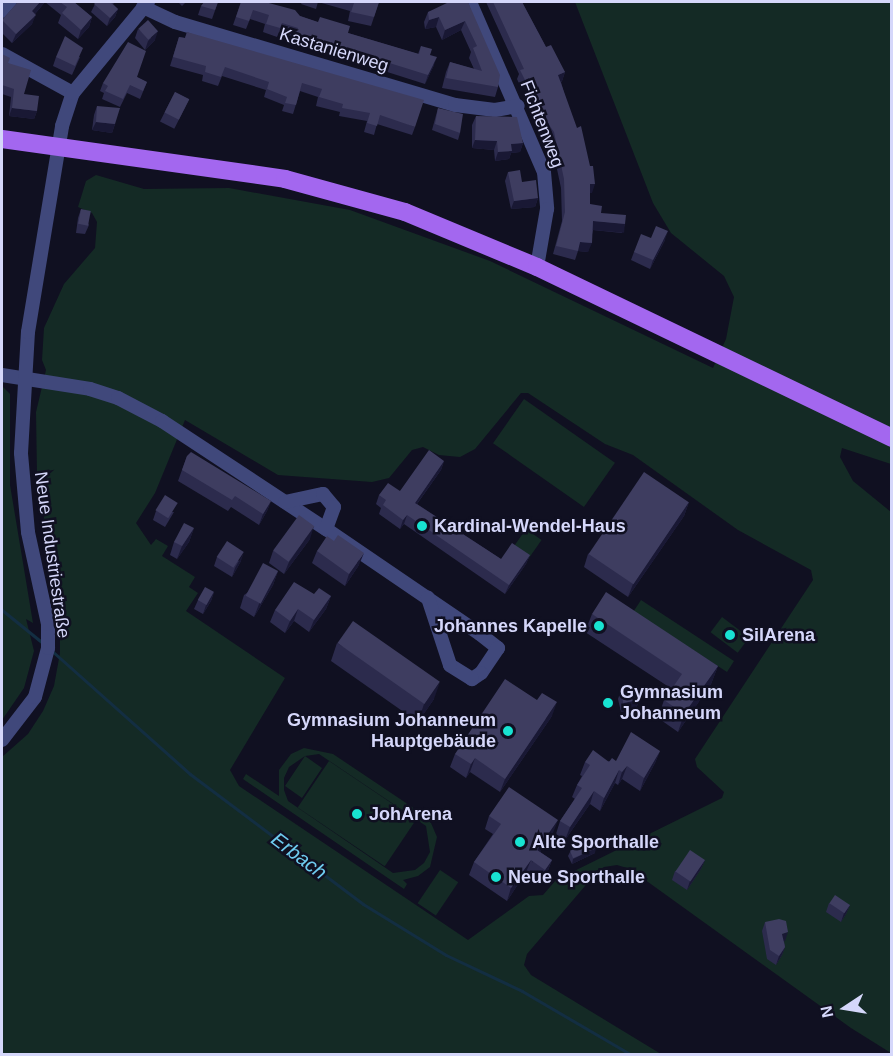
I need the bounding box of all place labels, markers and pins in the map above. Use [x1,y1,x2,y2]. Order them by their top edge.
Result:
place label: Kardinal-Wendel-Haus [434,515,626,537]
marker: Kardinal-Wendel-Haus [415,519,429,533]
place label: Johannes Kapelle [434,615,587,637]
marker: Johannes Kapelle [592,619,606,633]
place label: SilArena [742,624,815,646]
marker: SilArena [723,628,737,642]
place label: Gymnasium Johanneum [620,682,723,724]
marker: Gymnasium Johanneum [601,696,615,710]
place label: Gymnasium Johanneum Hauptgebäude [287,710,496,752]
marker: Gymnasium Johanneum Hauptgebäude [501,724,515,738]
place label: JohArena [369,803,452,825]
marker: JohArena [350,807,364,821]
place label: Alte Sporthalle [532,831,659,853]
marker: Alte Sporthalle [513,835,527,849]
place label: Neue Sporthalle [508,866,645,888]
marker: Neue Sporthalle [489,870,503,884]

